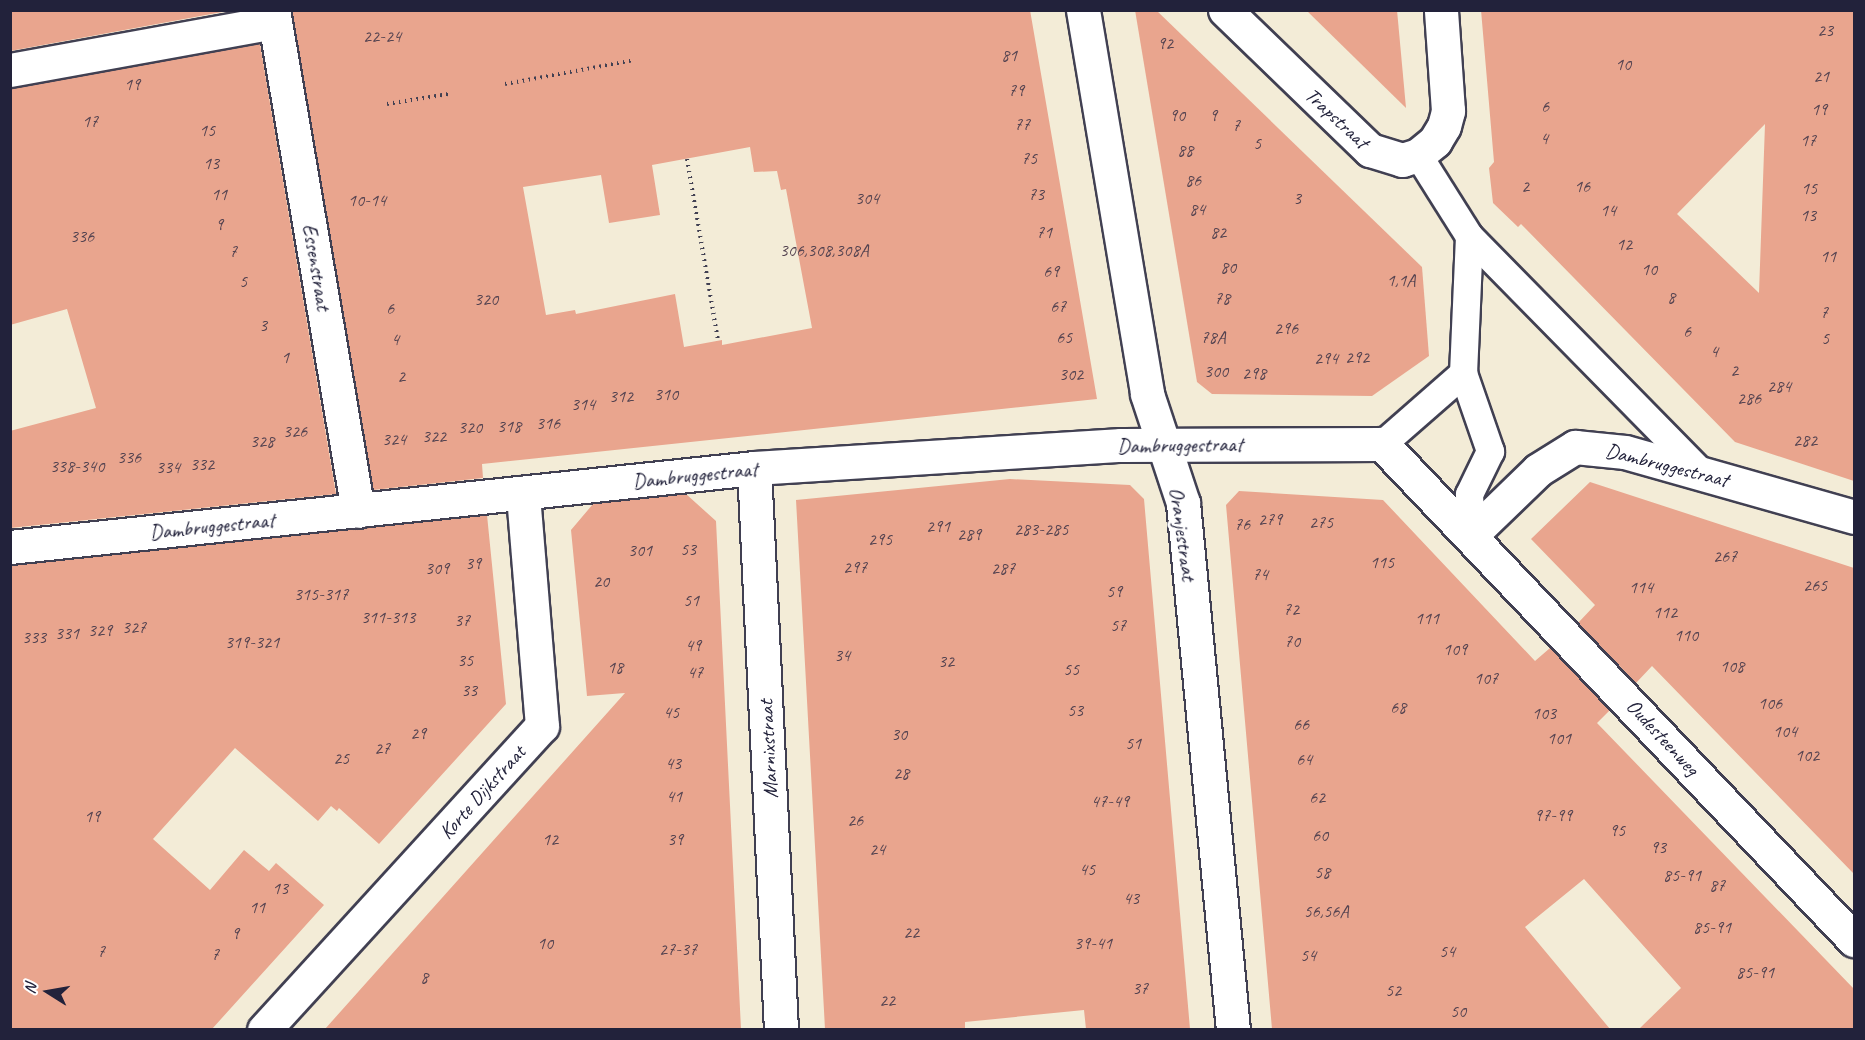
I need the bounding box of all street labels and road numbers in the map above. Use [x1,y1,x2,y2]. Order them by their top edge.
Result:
street label: Trapstraat [1300,82,1374,154]
street label: Essenstraat [297,222,337,312]
street label: Dambruggestraat [1117,431,1243,459]
street label: Dambruggestraat [1603,438,1731,492]
street label: Dambruggestraat [631,456,759,494]
street label: Oranjestraat [1164,486,1202,582]
street label: Dambruggestraat [148,507,276,545]
street label: Oudesteenweg [1621,693,1705,781]
street label: Marnixstraat [753,699,783,799]
street label: Korte Dijkstraat [433,740,531,844]

